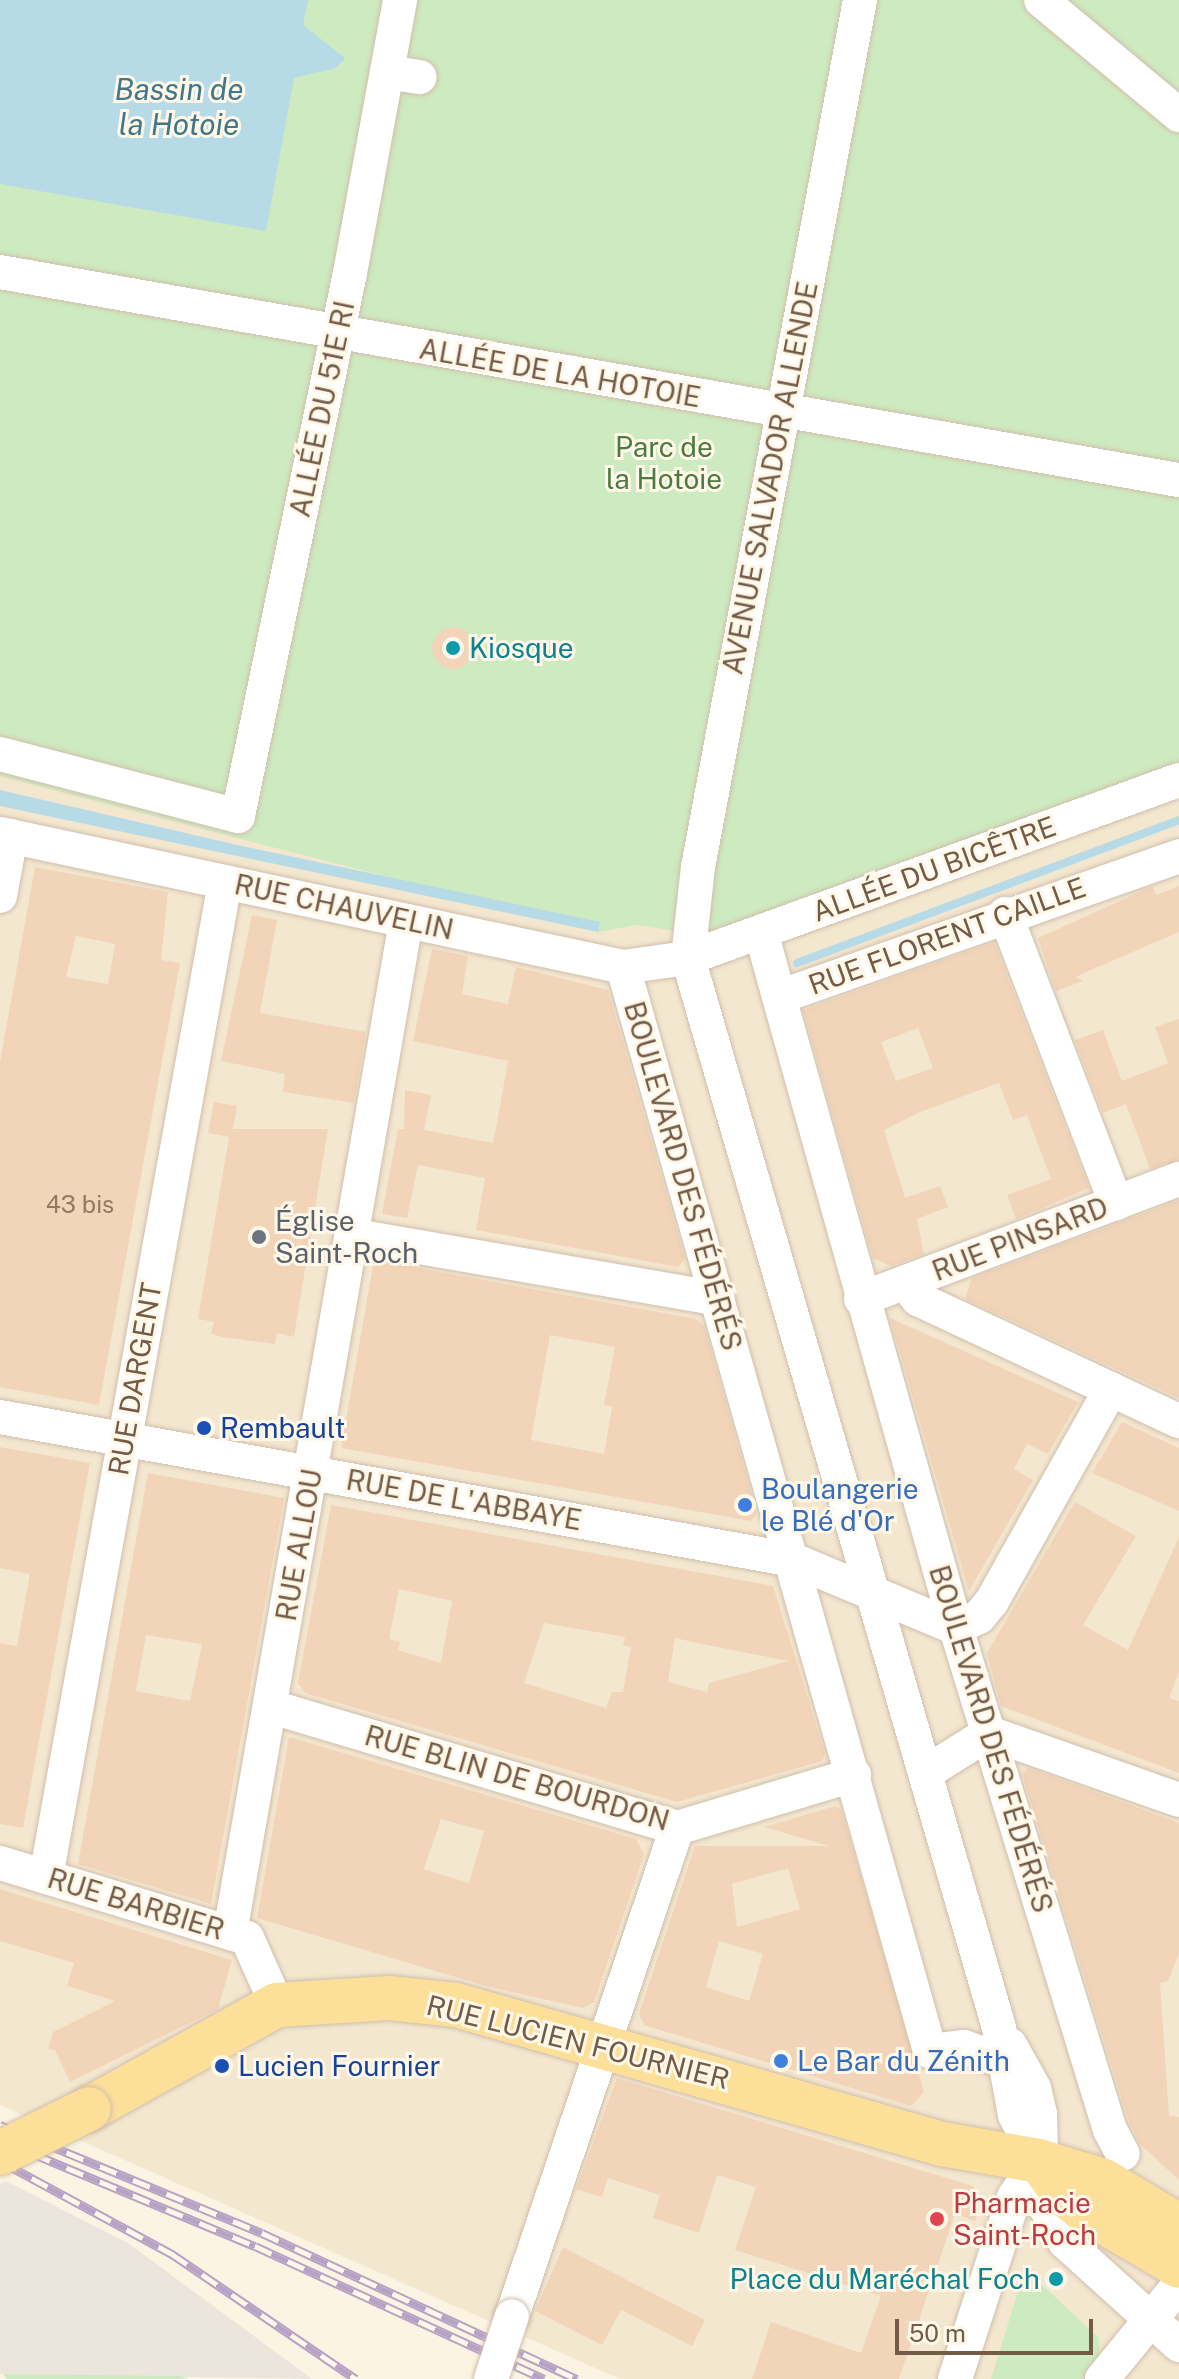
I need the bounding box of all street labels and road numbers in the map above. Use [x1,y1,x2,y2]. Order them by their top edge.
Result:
street label: AVENUE SALVADOR ALLENDE [715,279,825,677]
street label: ALLÉE DU 51E RI [283,298,361,520]
street label: ALLÉE DE LA HOTOIE [417,332,703,414]
street label: ALLÉE DU BICÊTRE [808,809,1060,929]
street label: RUE CHAUVELIN [231,867,457,947]
street label: RUE FLORENT CAILLE [804,870,1090,1002]
street label: BOULEVARD DES FÉDÉRÉS [617,998,749,1354]
street label: RUE PINSARD [927,1190,1113,1288]
street label: RUE DARGENT [102,1280,168,1478]
street label: RUE DE L'ABBAYE [344,1463,584,1537]
street label: RUE ALLOU [269,1466,329,1624]
street label: BOULEVARD DES FÉDÉRÉS [922,1561,1060,1917]
street label: RUE BLIN DE BOURDON [361,1718,673,1838]
street label: RUE BARBIER [44,1861,228,1947]
street label: RUE LUCIEN FOURNIER [423,1988,733,2096]

